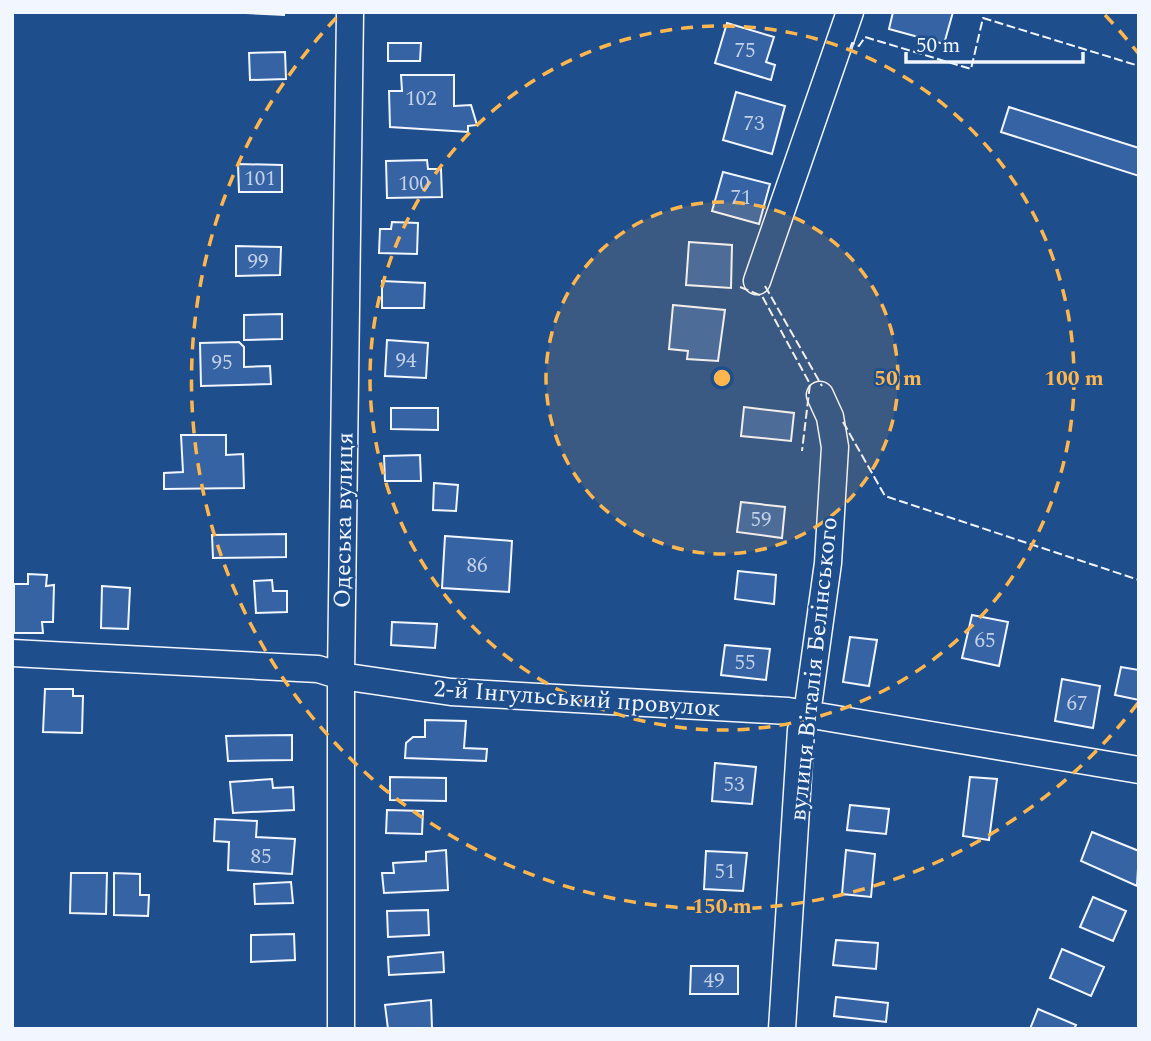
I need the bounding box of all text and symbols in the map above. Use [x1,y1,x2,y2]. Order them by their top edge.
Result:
scale bar [906,21,1083,65]
text: 50 m [916,30,960,62]
house number: 75 [735,35,756,67]
house number: 102 [405,83,437,115]
house number: 73 [744,108,765,140]
house number: 101 [244,163,276,195]
house number: 100 [398,168,430,200]
house number: 71 [731,182,752,214]
house number: 99 [248,246,269,278]
house number: 94 [396,345,417,377]
house number: 95 [212,347,233,379]
text: 50 m [874,363,922,395]
text: 100 m [1044,363,1104,395]
centre of rings [710,366,734,390]
street label: Одеська вулиця [324,432,364,608]
house number: 59 [751,504,772,536]
street label: вулиця Віталія Белінського [780,515,848,823]
house number: 86 [467,550,488,582]
house number: 65 [975,625,996,657]
house number: 55 [735,647,756,679]
street label: 2-й Інгульський провулок [432,671,722,727]
house number: 67 [1067,688,1088,720]
house number: 53 [724,769,745,801]
house number: 85 [251,841,272,873]
house number: 51 [715,856,736,888]
text: 150 m [692,891,752,923]
house number: 49 [704,965,725,997]

